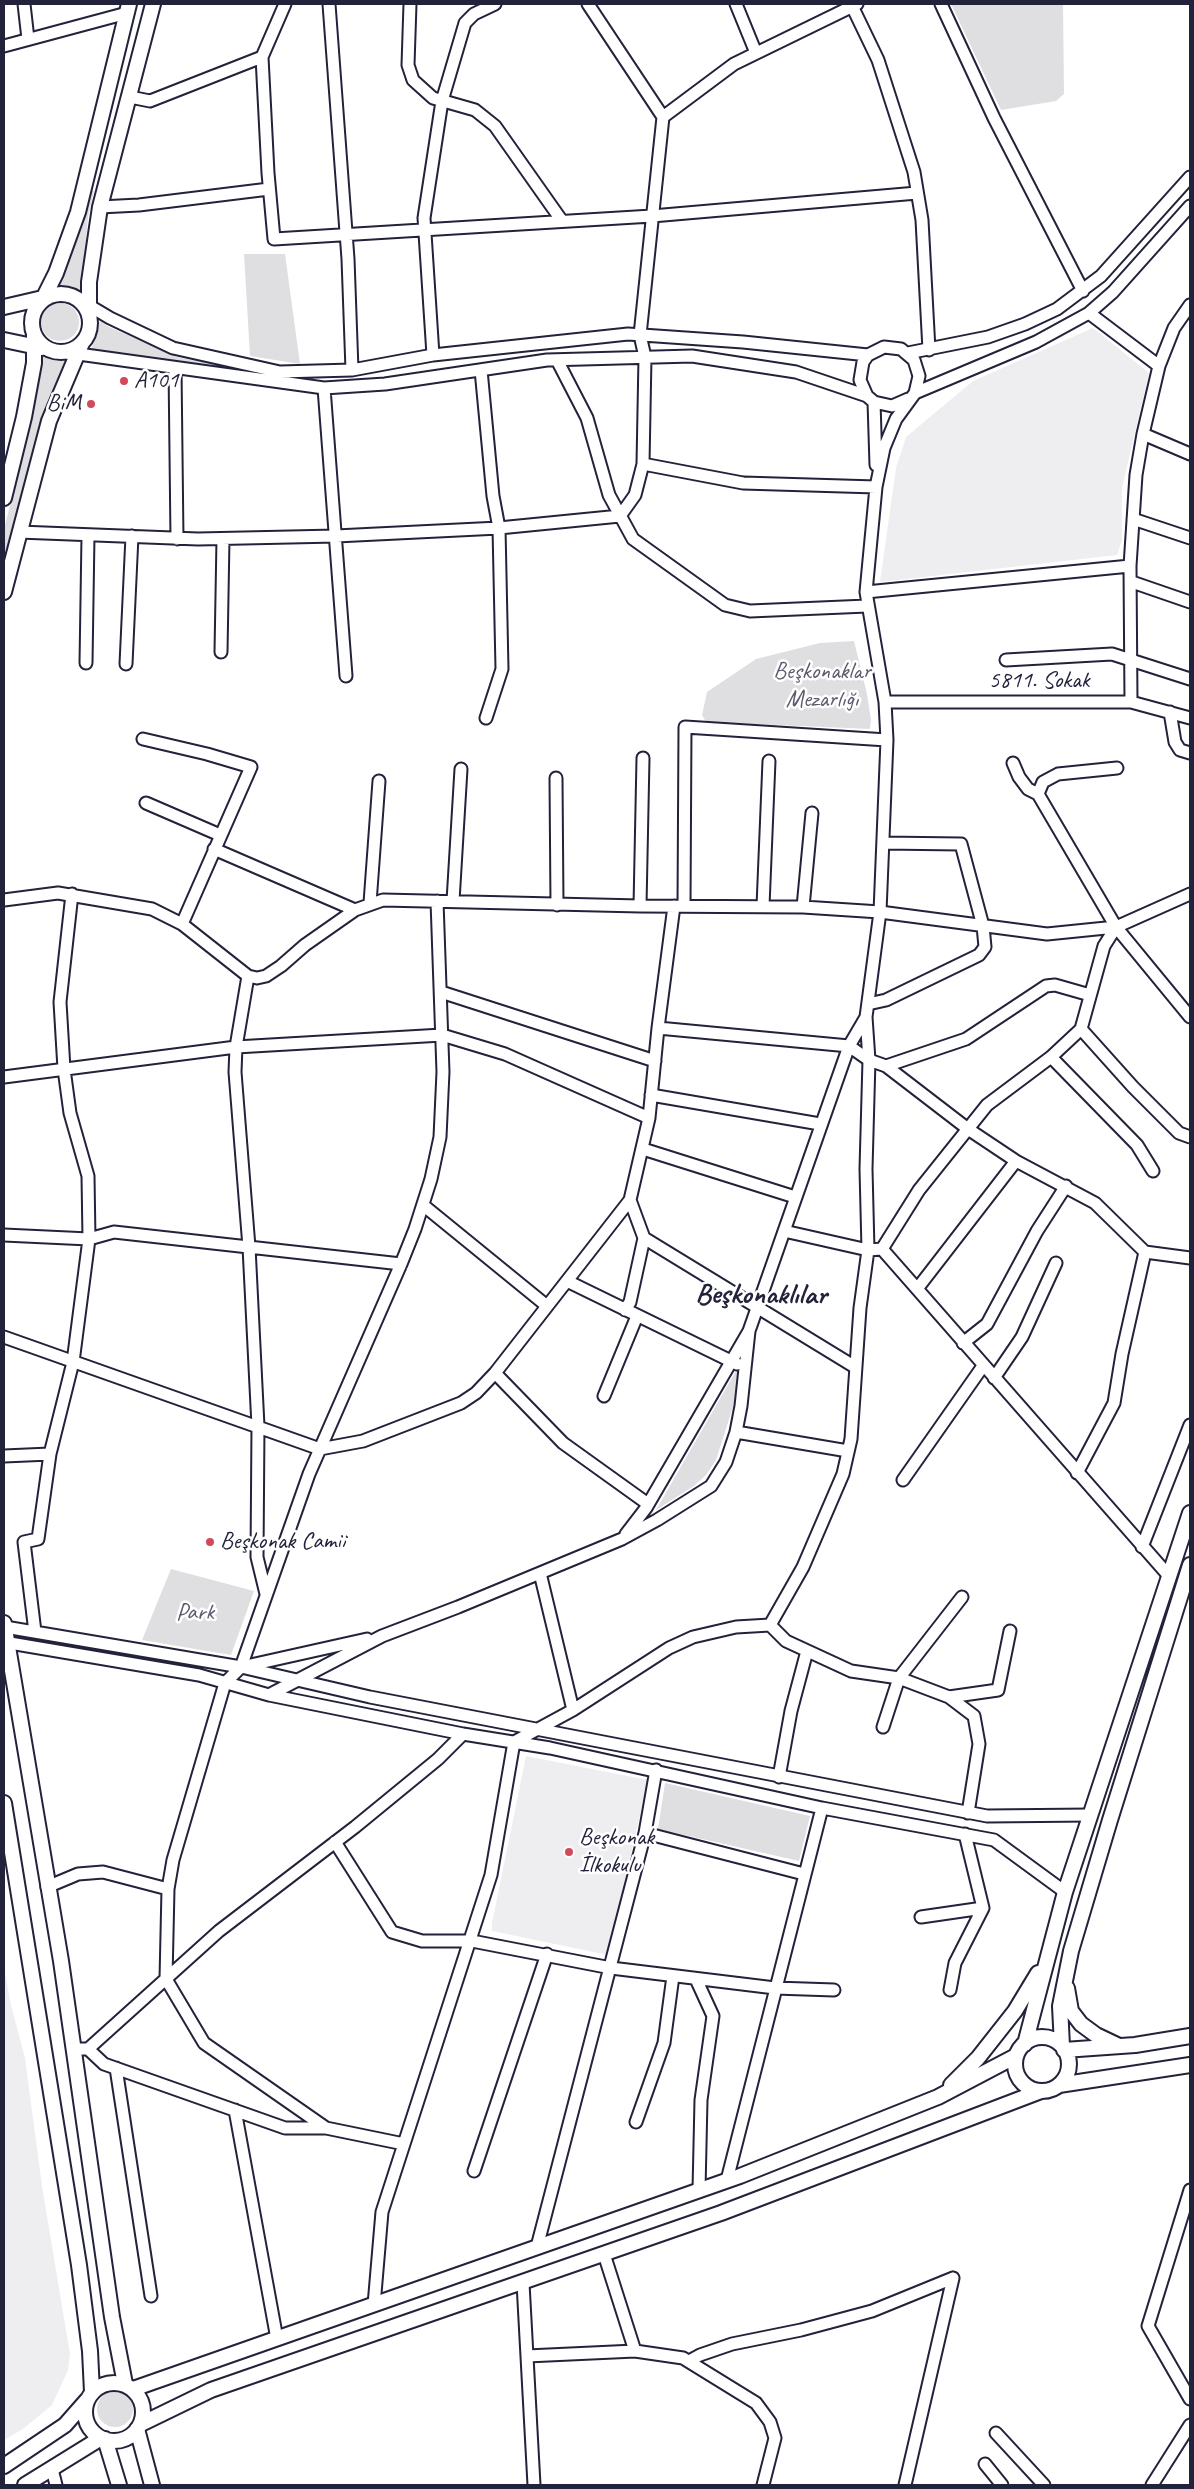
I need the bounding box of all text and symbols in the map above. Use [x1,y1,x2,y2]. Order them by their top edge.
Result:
place label: A101 [134,367,178,395]
marker: A101 [118,375,130,387]
place label: BiM [47,390,81,418]
marker: BiM [85,398,97,410]
park label: Beşkonaklar Mezarlığı [773,658,871,714]
street label: 5811. Sokak [989,667,1089,695]
district label: Beşkonaklılar [695,1278,827,1312]
place label: Beşkonak Camii [220,1528,345,1556]
marker: Beşkonak Camii [204,1536,216,1548]
park label: Park [176,1599,214,1627]
place label: Beşkonak İlkokulu [579,1824,654,1880]
marker: Beşkonak İlkokulu [563,1846,575,1858]

